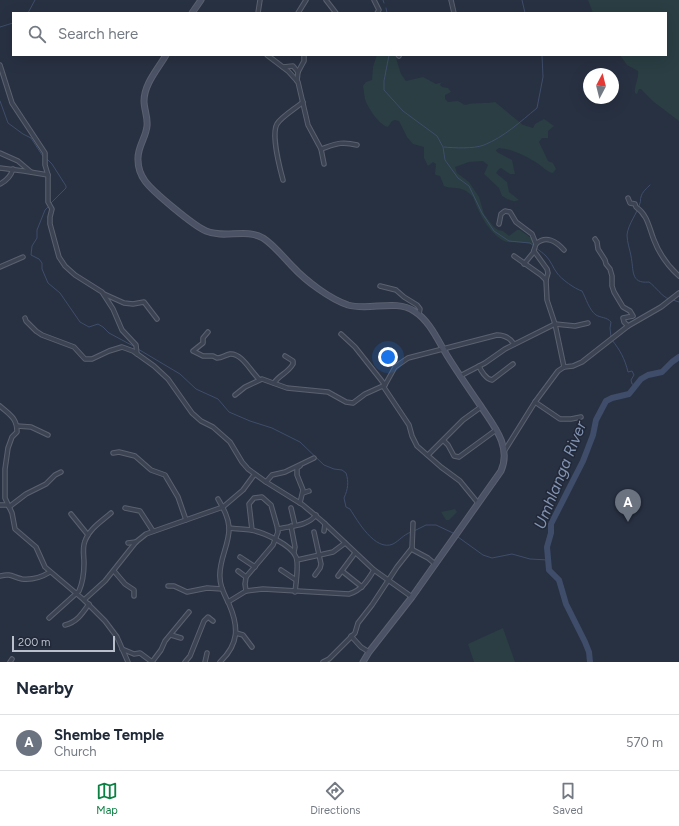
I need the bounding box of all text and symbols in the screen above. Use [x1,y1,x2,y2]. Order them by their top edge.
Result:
search box [12,12,667,56]
icon: search [26,23,48,45]
text: Search here [58,25,138,43]
north arrow [583,68,619,104]
your location [378,347,398,367]
water label: Umhlanga River [530,418,590,532]
pin: A [615,489,641,522]
scale bar [12,634,115,653]
text: 200 m [18,636,50,649]
text: Nearby [16,678,74,698]
text: Shembe Temple [54,726,164,744]
text: A [24,735,34,750]
text: 570 m [626,735,663,750]
text: Church [54,744,97,759]
tab: Map [96,780,118,817]
tab: Directions [310,780,360,817]
tab: Saved [553,780,583,817]

